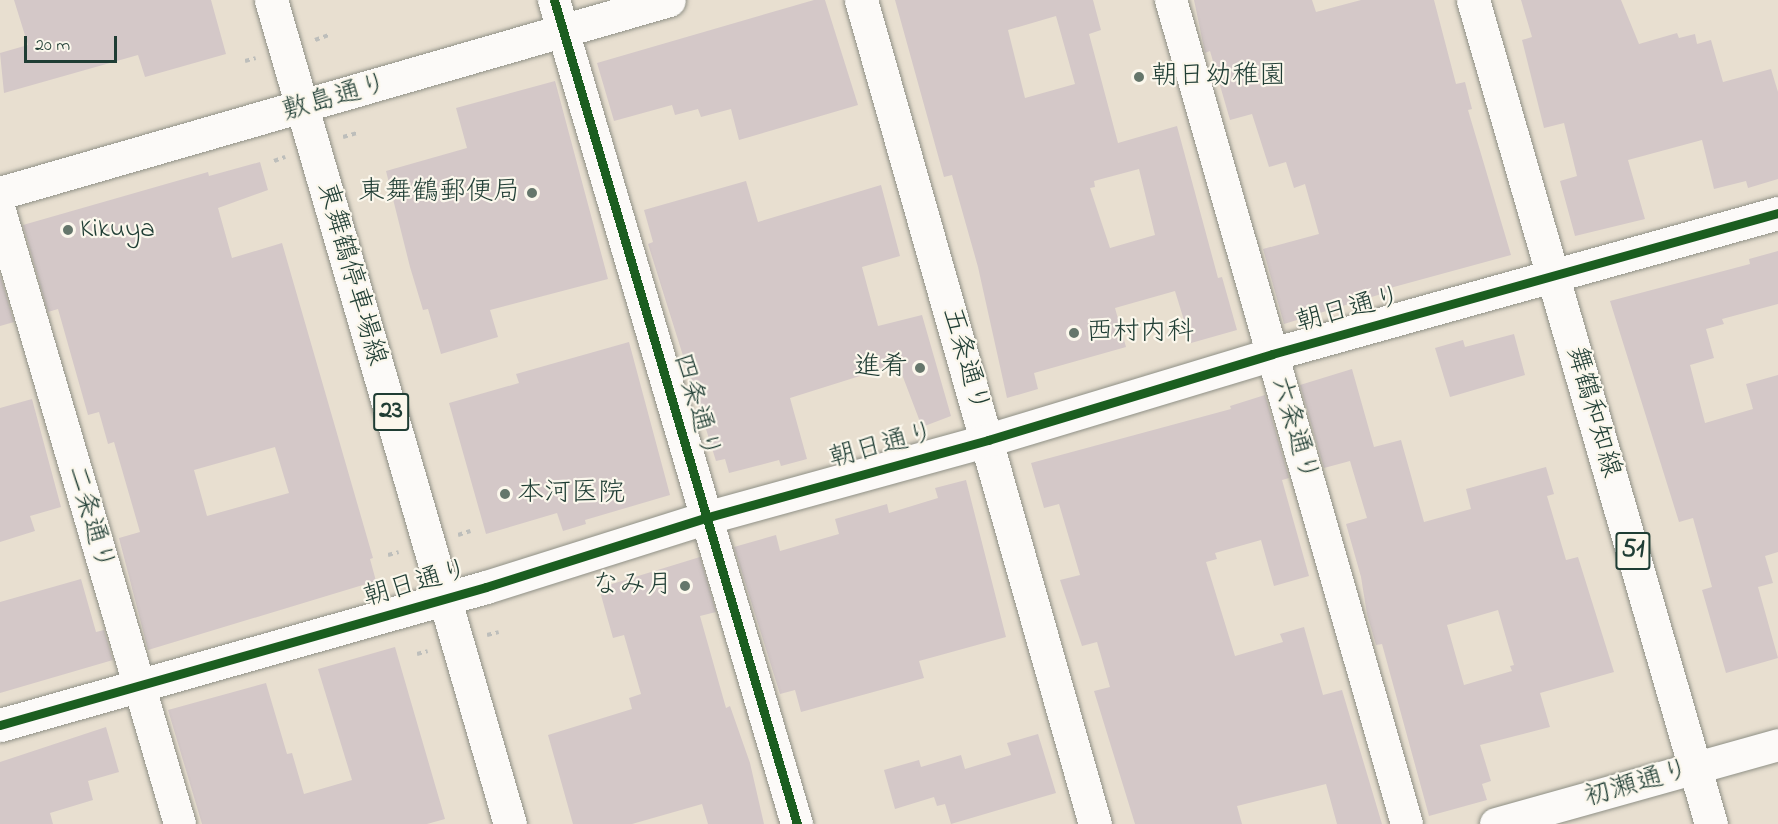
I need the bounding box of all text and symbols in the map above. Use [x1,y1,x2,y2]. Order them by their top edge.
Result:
scale bar [27,24,120,62]
text: 20 m [35,33,70,59]
place label: 朝日幼稚園 [1151,61,1286,93]
street label: 敷島通り [279,68,391,128]
marker: 朝日幼稚園 [1132,70,1146,84]
place label: 東舞鶴郵便局 [358,177,520,209]
street label: 東舞鶴停車場線 [309,179,393,369]
marker: 東舞鶴郵便局 [525,186,539,200]
place label: Kikuya [80,214,155,246]
marker: Kikuya [61,223,75,237]
street label: 朝日通り [1293,280,1405,340]
street label: 五条通り [935,304,995,416]
place label: 西村内科 [1086,317,1194,349]
marker: 西村内科 [1067,326,1081,340]
street label: 舞鶴和知線 [1559,343,1627,481]
street label: 四条通り [666,350,726,462]
place label: 進肴 [854,352,908,384]
marker: 進肴 [913,361,927,375]
street label: 六条通り [1264,373,1324,485]
road number: 23 [373,389,409,435]
street label: 朝日通り [826,416,938,476]
street label: 二条通り [60,462,120,574]
place label: 本河医院 [517,478,625,510]
marker: 本河医院 [498,487,512,501]
road number: 51 [1615,528,1651,574]
street label: 朝日通り [360,554,472,614]
place label: なみ月 [592,570,673,602]
marker: なみ月 [678,579,692,593]
street label: 初瀬通り [1581,754,1693,814]

